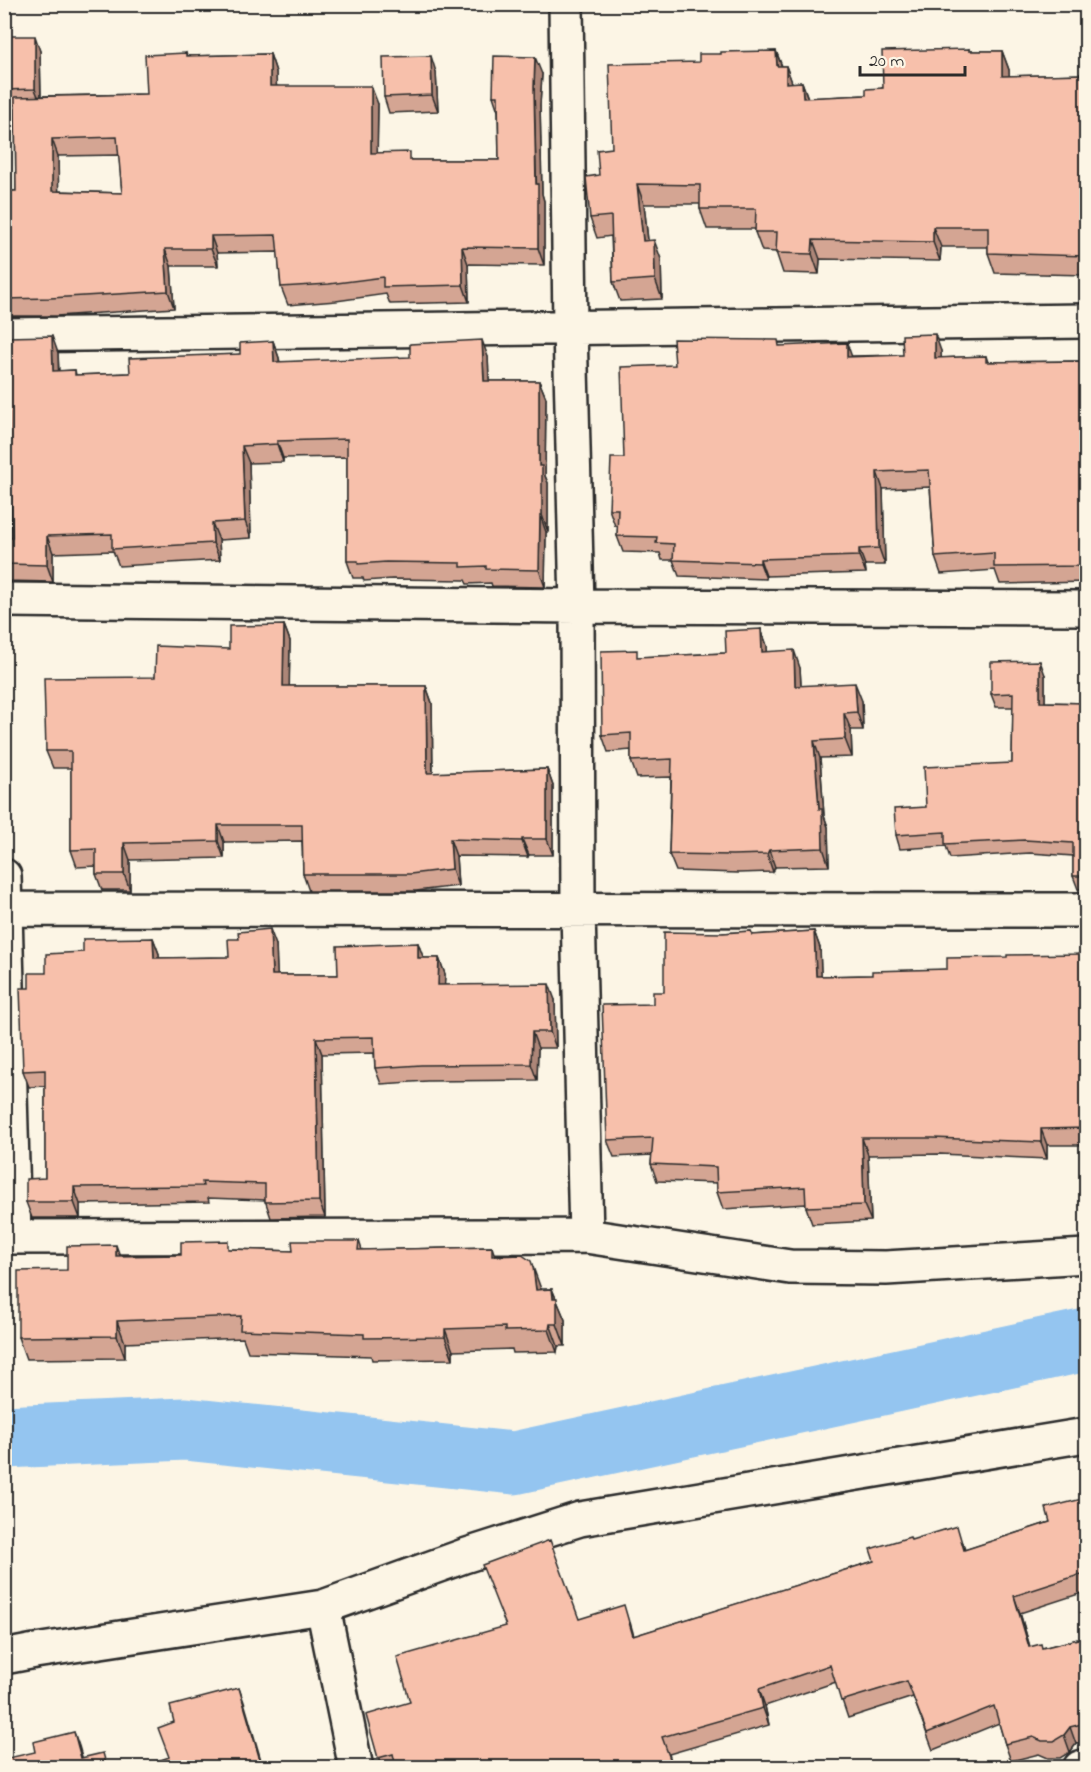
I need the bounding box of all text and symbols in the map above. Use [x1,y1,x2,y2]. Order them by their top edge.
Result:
scale bar [860,39,965,77]
text: 20 m [869,49,904,75]

